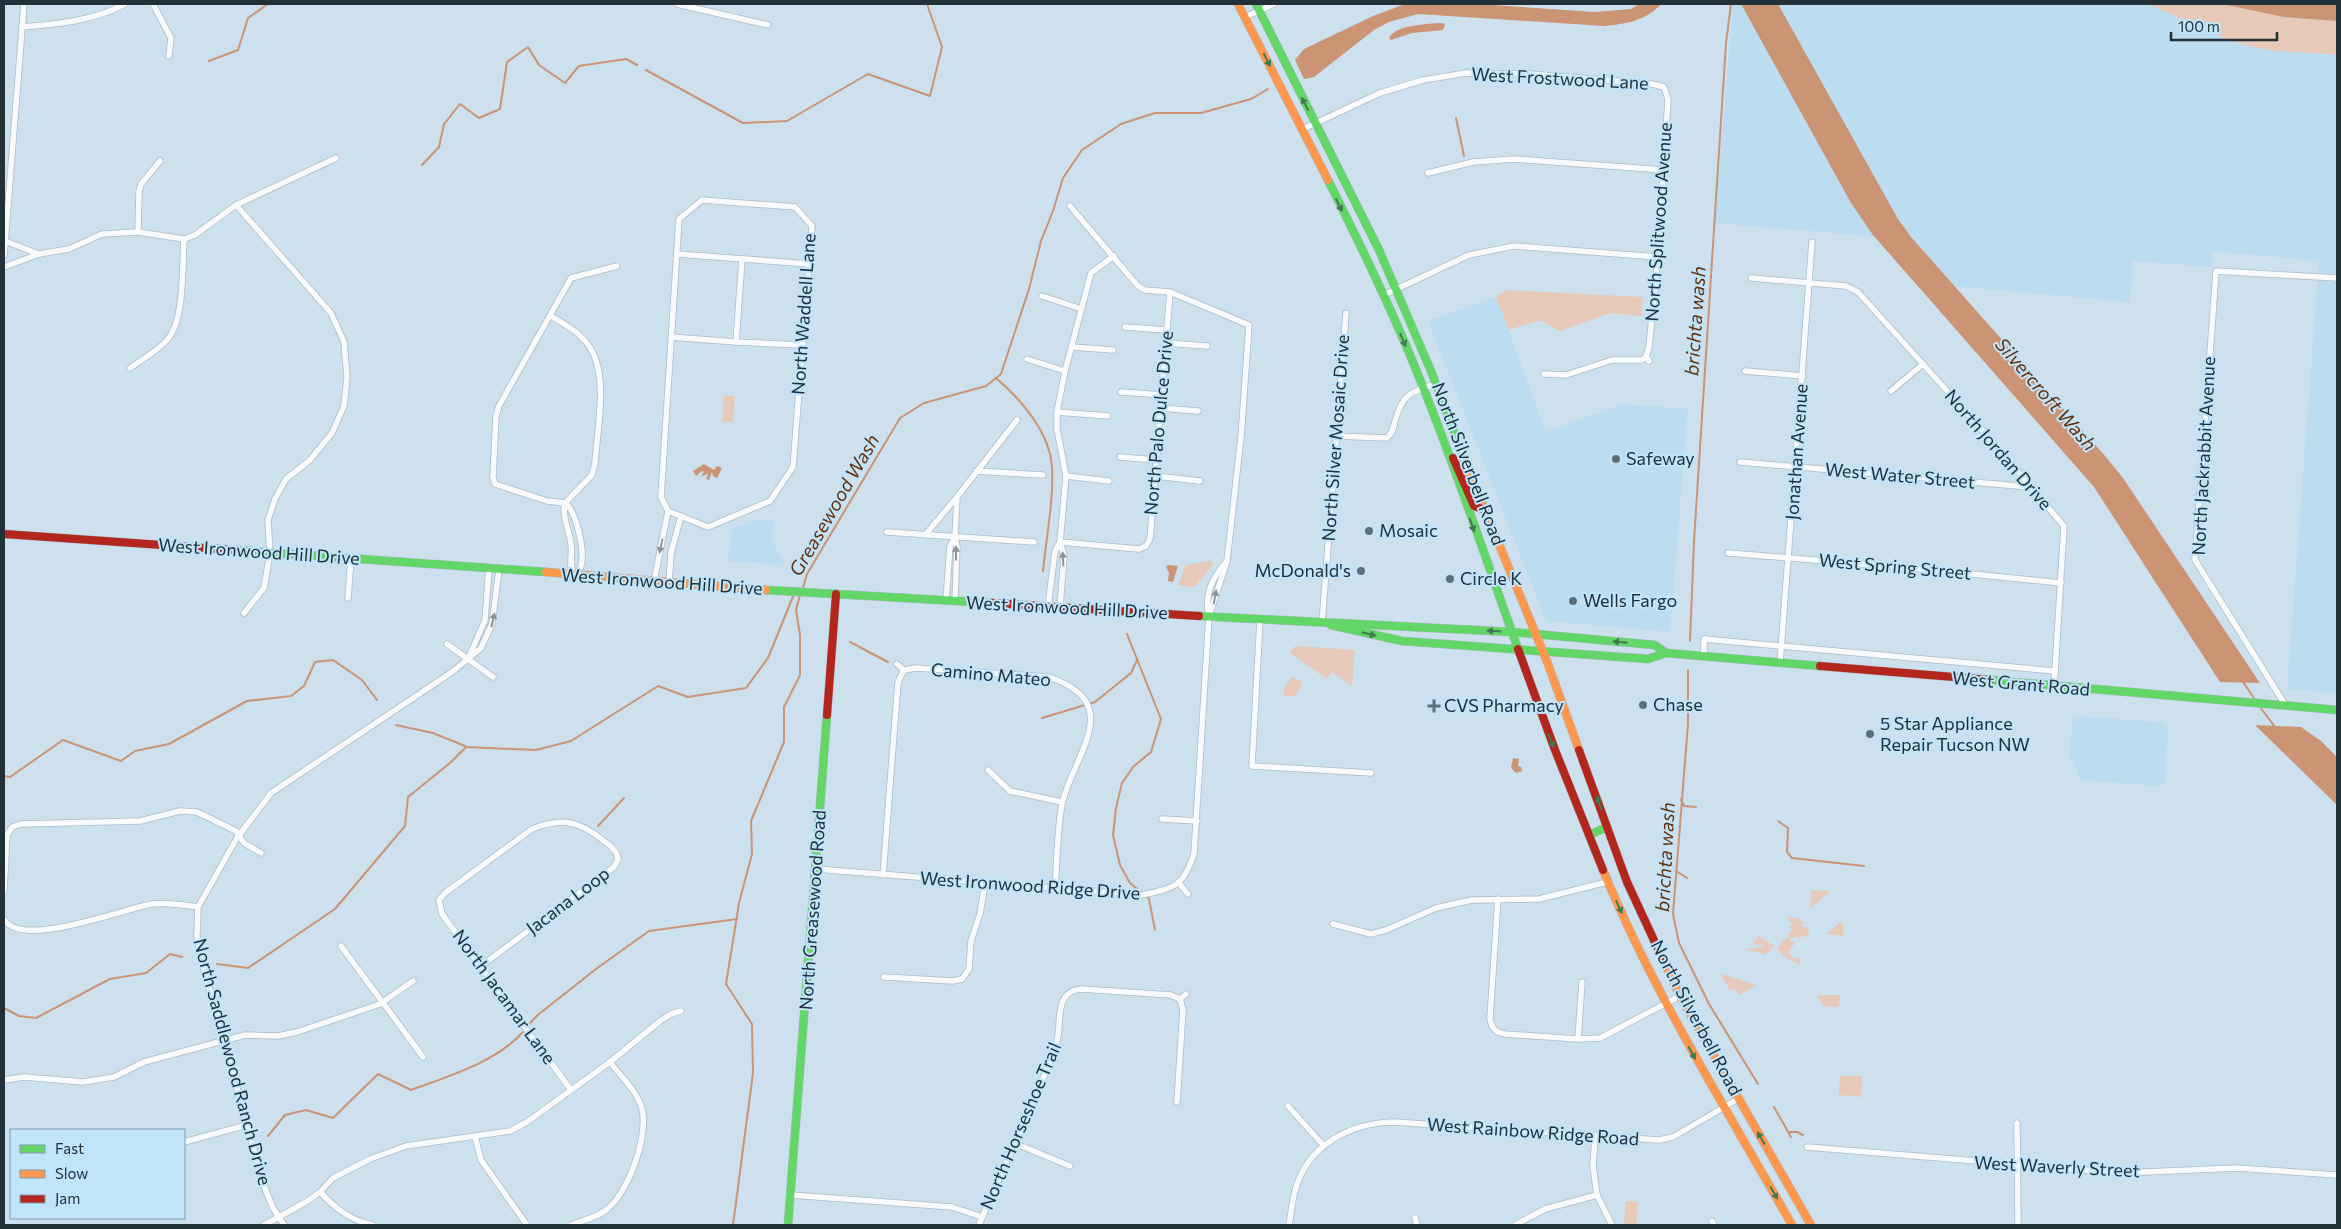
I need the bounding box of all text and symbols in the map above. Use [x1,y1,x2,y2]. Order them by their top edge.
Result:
scale bar [2171,10,2277,42]
text: 100 m [2178,17,2220,35]
one-way arrow [1263,53,1271,67]
street label: West Frostwood Lane [1471,62,1649,94]
one-way arrow [1301,97,1309,112]
street label: North Splitwood Avenue [1640,121,1676,322]
one-way arrow [1335,198,1344,213]
street label: North Waddell Lane [786,232,820,395]
water label: brichta wash [1679,265,1710,377]
street label: North Palo Dulce Drive [1139,330,1177,516]
water label: Silvercroft Wash [1991,332,2102,455]
one-way arrow [1399,333,1407,347]
street label: North Silver Mosaic Drive [1317,334,1353,542]
street label: North Jackrabbit Avenue [2187,356,2219,556]
street label: North Silverbell Road [1428,379,1510,548]
street label: Jonathan Avenue [1780,383,1812,521]
street label: North Jordan Drive [1940,385,2057,514]
water label: Greasewood Wash [784,430,884,580]
place label: Safeway [1626,447,1695,469]
marker: Safeway [1610,453,1622,465]
street label: West Water Street [1824,457,1976,493]
one-way arrow [1468,518,1476,533]
place label: Mosaic [1379,519,1438,541]
marker: Mosaic [1363,525,1375,537]
street label: West Ironwood Hill Drive [158,533,361,569]
one-way arrow [657,538,665,554]
one-way arrow [952,544,960,560]
street label: West Spring Street [1818,548,1972,584]
one-way arrow [1058,550,1066,566]
place label: McDonald's [1254,559,1351,581]
street label: West Ironwood Hill Drive [561,563,764,599]
marker: McDonald's [1355,565,1367,577]
place label: Circle K [1460,567,1522,589]
marker: Circle K [1444,573,1456,585]
one-way arrow [1212,589,1220,605]
place label: Wells Fargo [1583,589,1677,611]
street label: West Ironwood Hill Drive [966,591,1168,623]
marker: Wells Fargo [1567,595,1579,607]
one-way arrow [489,612,497,627]
one-way arrow [1485,627,1501,635]
one-way arrow [1362,630,1377,638]
one-way arrow [1611,637,1627,645]
street label: Camino Mateo [930,658,1052,690]
street label: West Grant Road [1951,666,2091,700]
place label: Chase [1653,693,1703,715]
place label: CVS Pharmacy [1444,694,1564,716]
marker: Chase [1637,699,1649,711]
marker: CVS Pharmacy [1428,700,1440,712]
place label: 5 Star Appliance Repair Tucson NW [1880,712,2030,755]
marker: 5 Star Appliance Repair Tucson NW [1864,728,1876,740]
one-way arrow [1548,734,1556,748]
one-way arrow [1595,795,1603,810]
water label: brichta wash [1650,801,1679,912]
street label: North Greasewood Road [794,809,830,1011]
street label: Jacana Loop [521,862,613,939]
street label: West Ironwood Ridge Drive [919,866,1141,904]
one-way arrow [1615,900,1624,915]
street label: North Jacamar Lane [449,925,561,1068]
street label: North Saddlewood Ranch Drive [189,936,277,1188]
street label: North Silverbell Road [1647,936,1747,1099]
street label: North Horseshoe Trail [975,1039,1065,1212]
one-way arrow [1688,1046,1697,1059]
street label: West Rainbow Ridge Road [1426,1113,1640,1149]
legend [10,1129,185,1219]
one-way arrow [1756,1131,1765,1144]
text: Fast [55,1139,84,1157]
street label: West Waverly Street [1974,1151,2141,1181]
text: Slow [55,1164,88,1182]
one-way arrow [1769,1187,1778,1200]
text: Jam [55,1189,80,1207]

